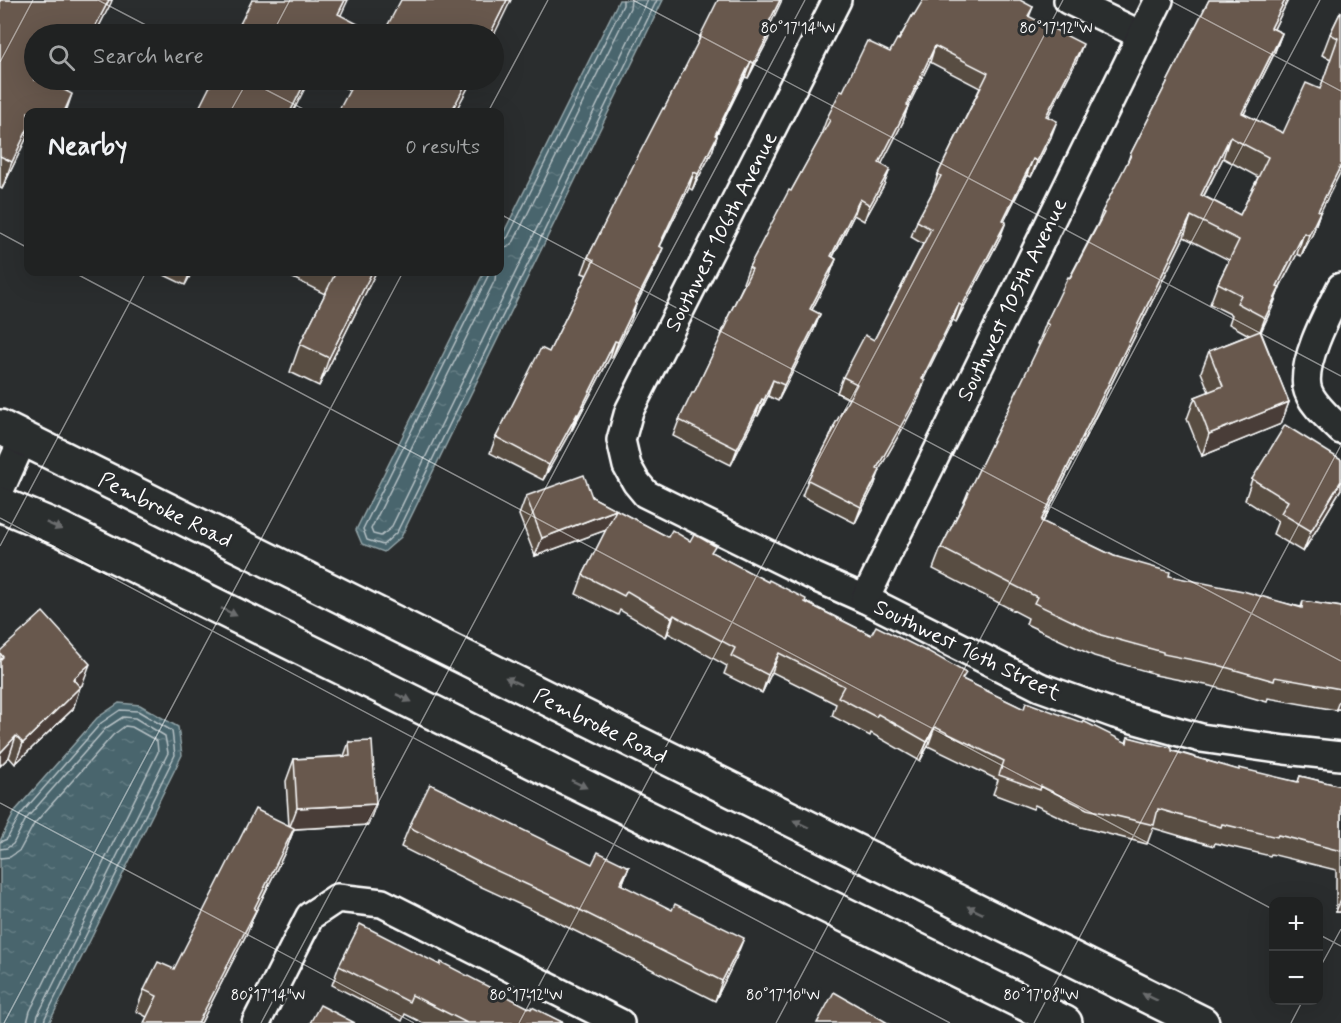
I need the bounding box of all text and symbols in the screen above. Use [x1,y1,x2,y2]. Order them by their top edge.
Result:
text: 80°17'14"W [761,19,835,39]
text: 80°17'12"W [1019,19,1093,39]
search box [24,24,504,90]
icon: search [45,41,78,74]
text: Search here [93,43,204,71]
street label: Southwest 106th Avenue [659,127,785,337]
text: Nearby [48,130,127,164]
text: 0 results [406,134,480,161]
street label: Southwest 105th Avenue [951,193,1074,406]
street label: Pembroke Road [94,466,237,555]
one-way arrow [45,522,62,531]
street label: Southwest 16th Street [869,593,1065,708]
one-way arrow [221,607,238,617]
one-way arrow [504,677,522,687]
street label: Pembroke Road [529,682,672,771]
one-way arrow [395,693,413,703]
one-way arrow [570,779,588,789]
one-way arrow [792,819,809,829]
map controls [1269,897,1323,1005]
button: + [1269,897,1323,951]
one-way arrow [967,906,984,915]
button: − [1269,951,1323,1005]
text: 80°17'14"W [231,986,305,1006]
text: 80°17'12"W [489,986,563,1006]
text: 80°17'10"W [746,986,820,1006]
text: 80°17'08"W [1003,986,1079,1006]
one-way arrow [1141,992,1158,1002]

